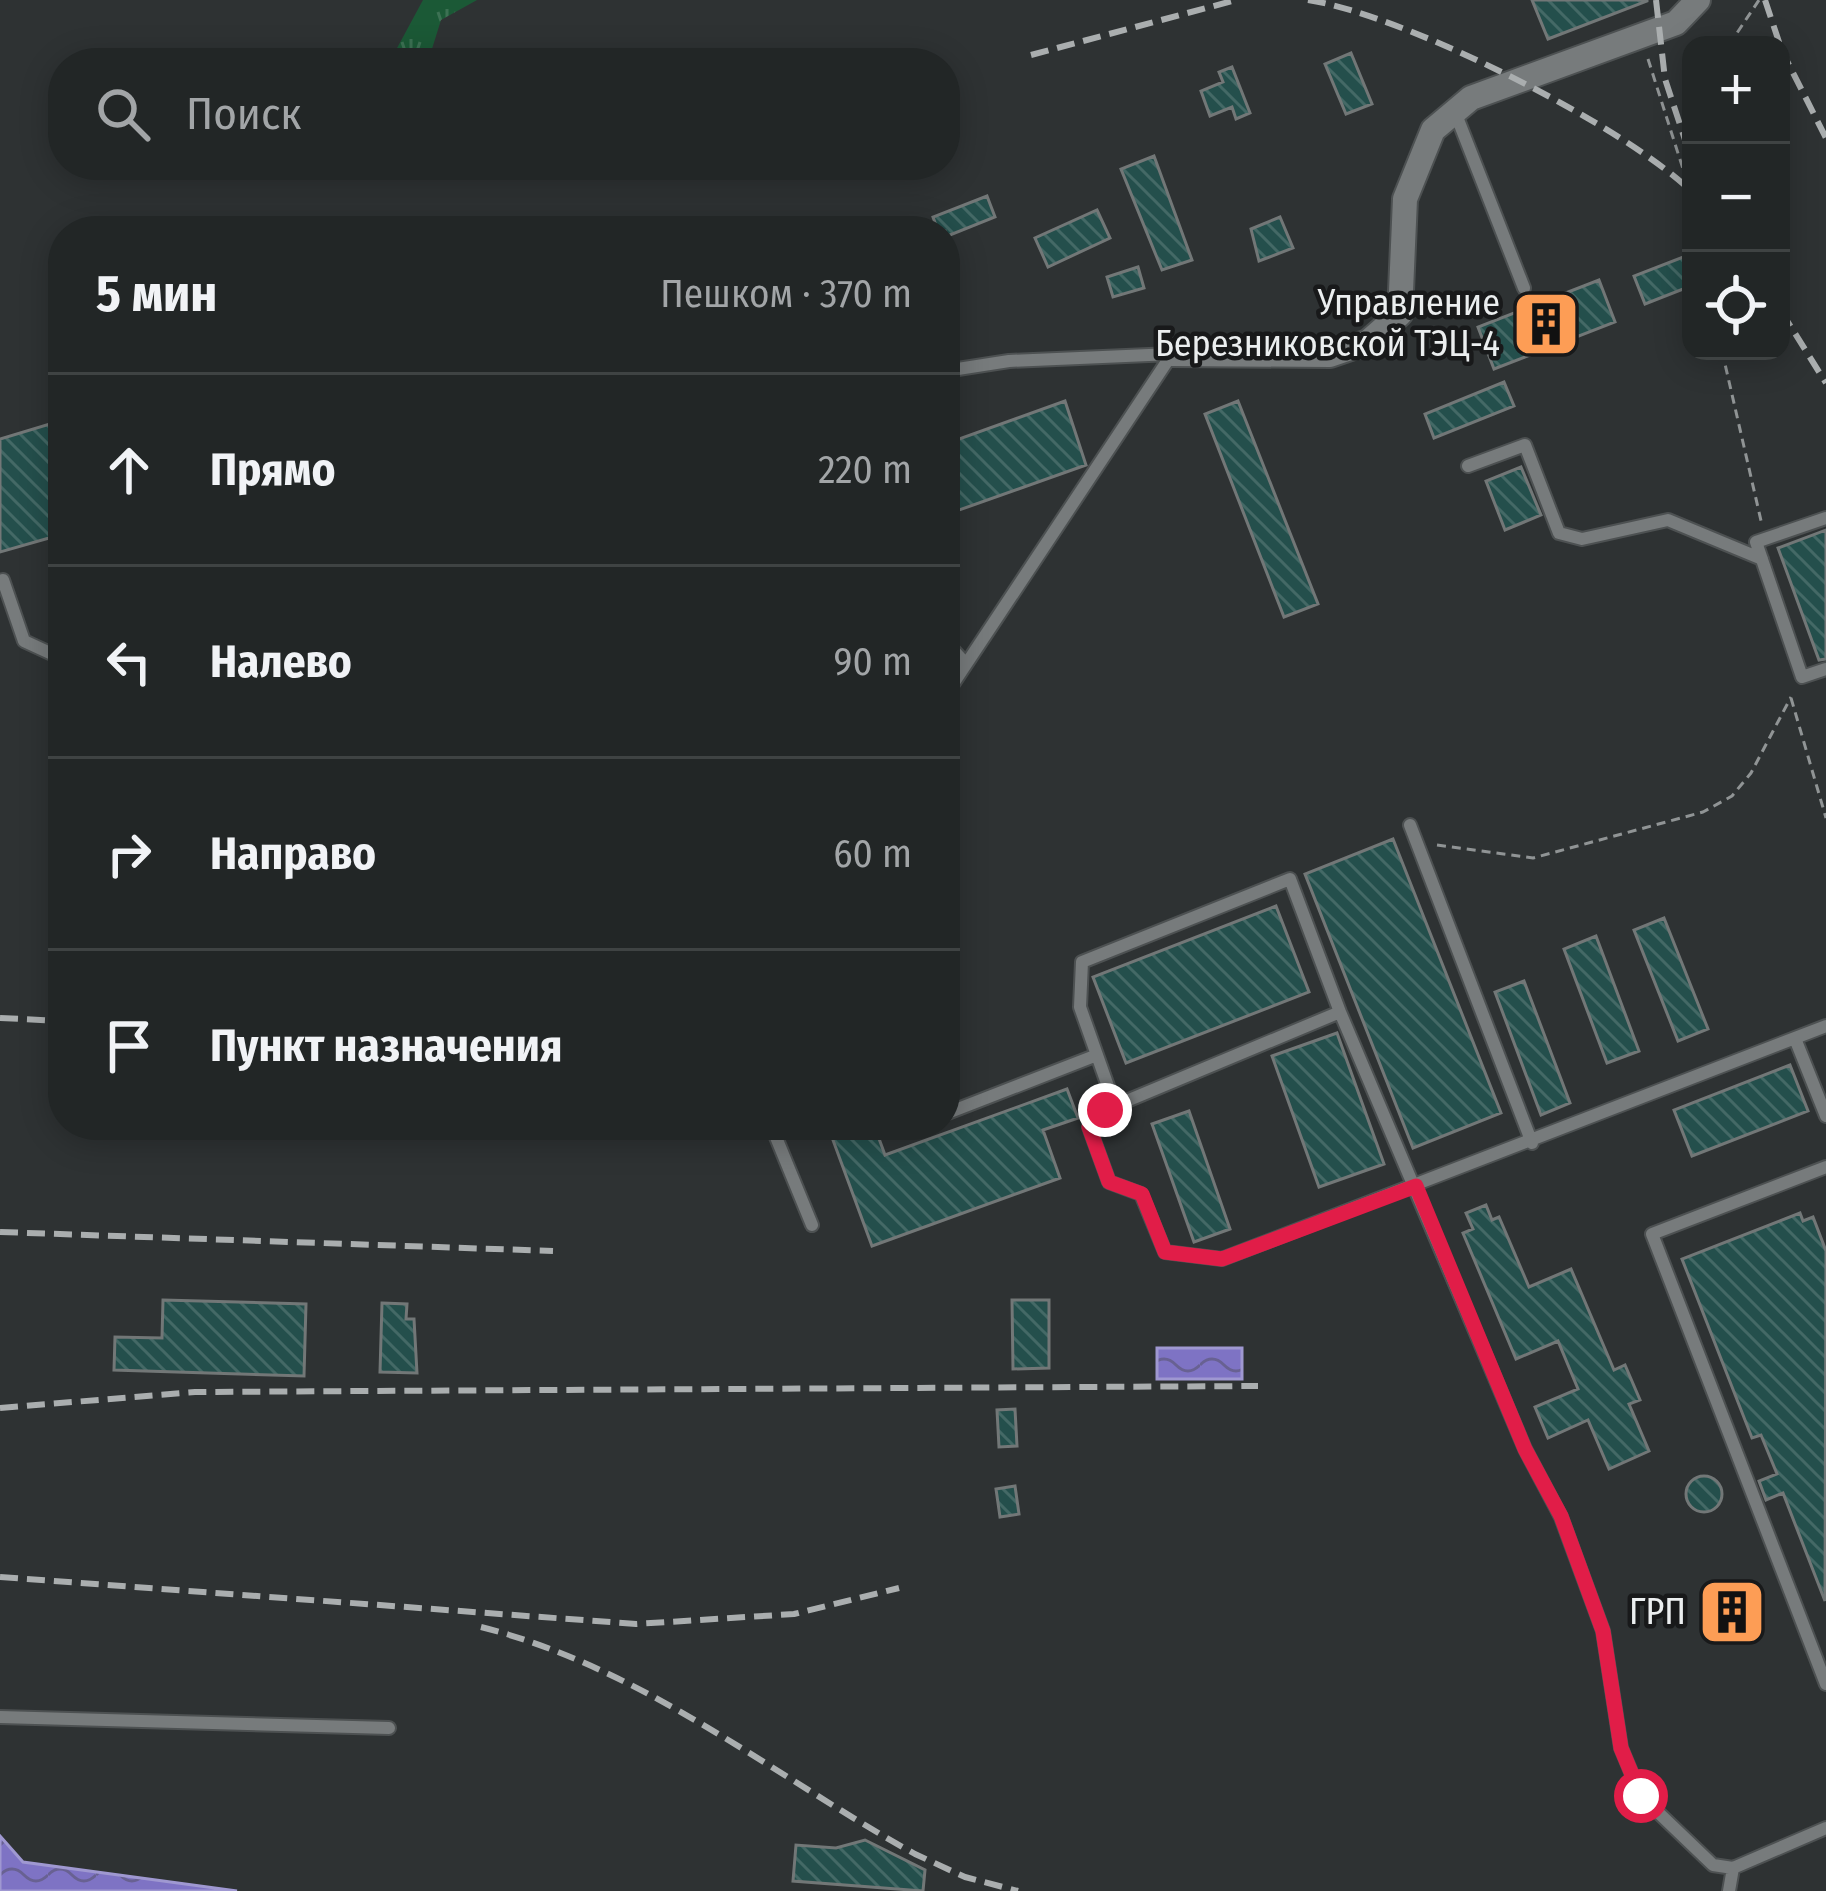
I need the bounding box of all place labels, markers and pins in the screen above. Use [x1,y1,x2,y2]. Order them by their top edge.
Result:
place label: Управление Березниковской ТЭЦ-4 [1155,281,1500,366]
building icon: Управление Березниковской ТЭЦ-4 [1511,289,1581,359]
building icon: ГРП [1697,1577,1767,1647]
place label: ГРП [1629,1590,1686,1634]

